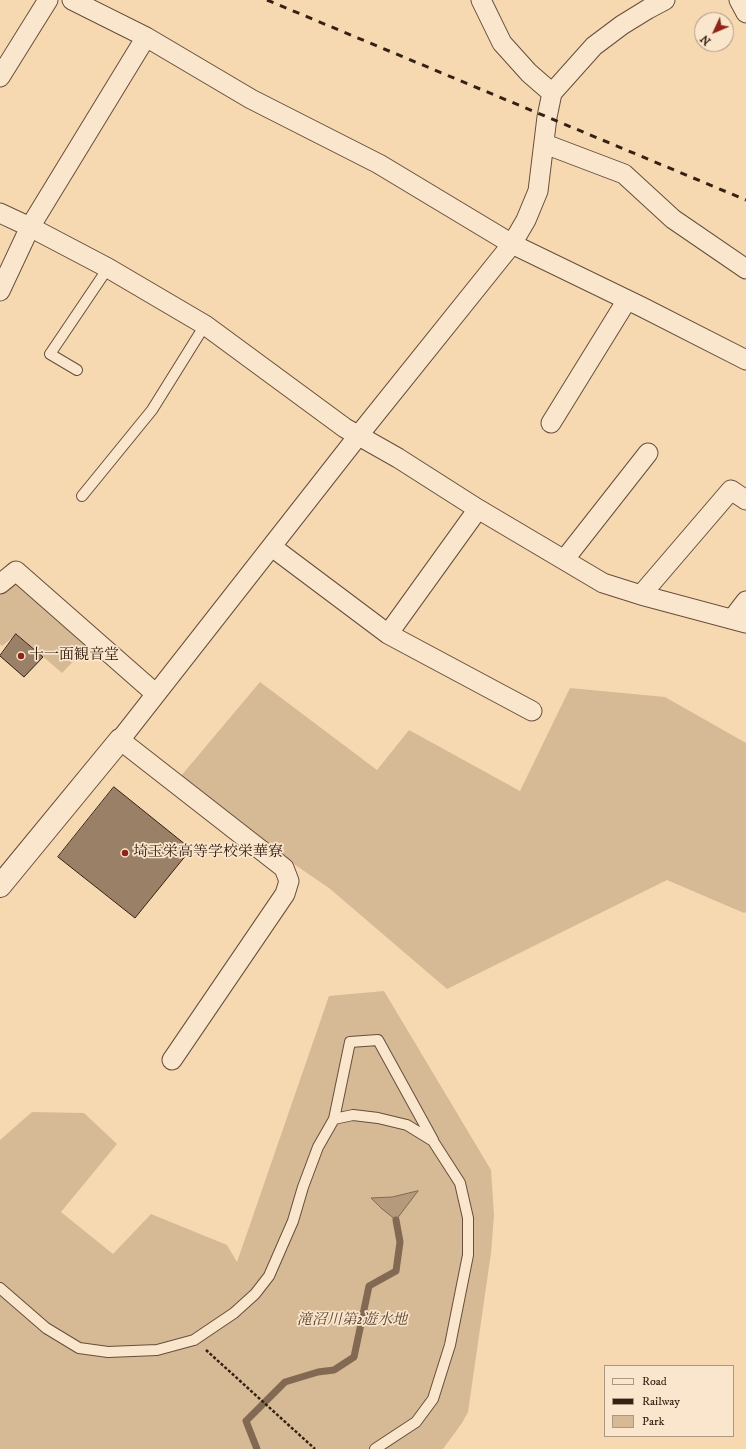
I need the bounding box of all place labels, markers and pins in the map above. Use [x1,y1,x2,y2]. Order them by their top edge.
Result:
place label: 十一面観音堂 [29,647,119,665]
marker: 十一面観音堂 [16,651,26,661]
place label: 埼玉栄高等学校栄華寮 [133,844,283,862]
marker: 埼玉栄高等学校栄華寮 [120,848,130,858]

